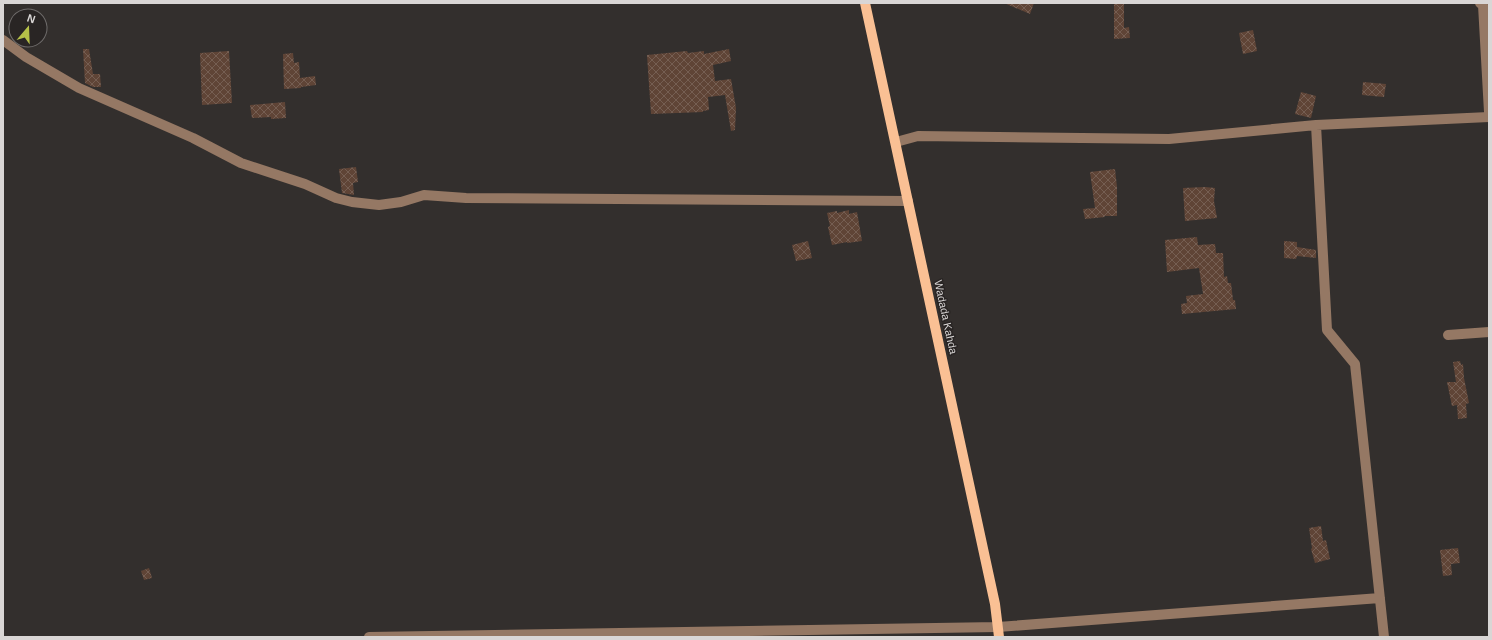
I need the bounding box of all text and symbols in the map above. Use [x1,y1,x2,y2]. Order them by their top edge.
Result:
north arrow [8,8,48,48]
text: N [26,12,37,26]
street label: Wadada Kahda [932,279,960,356]

